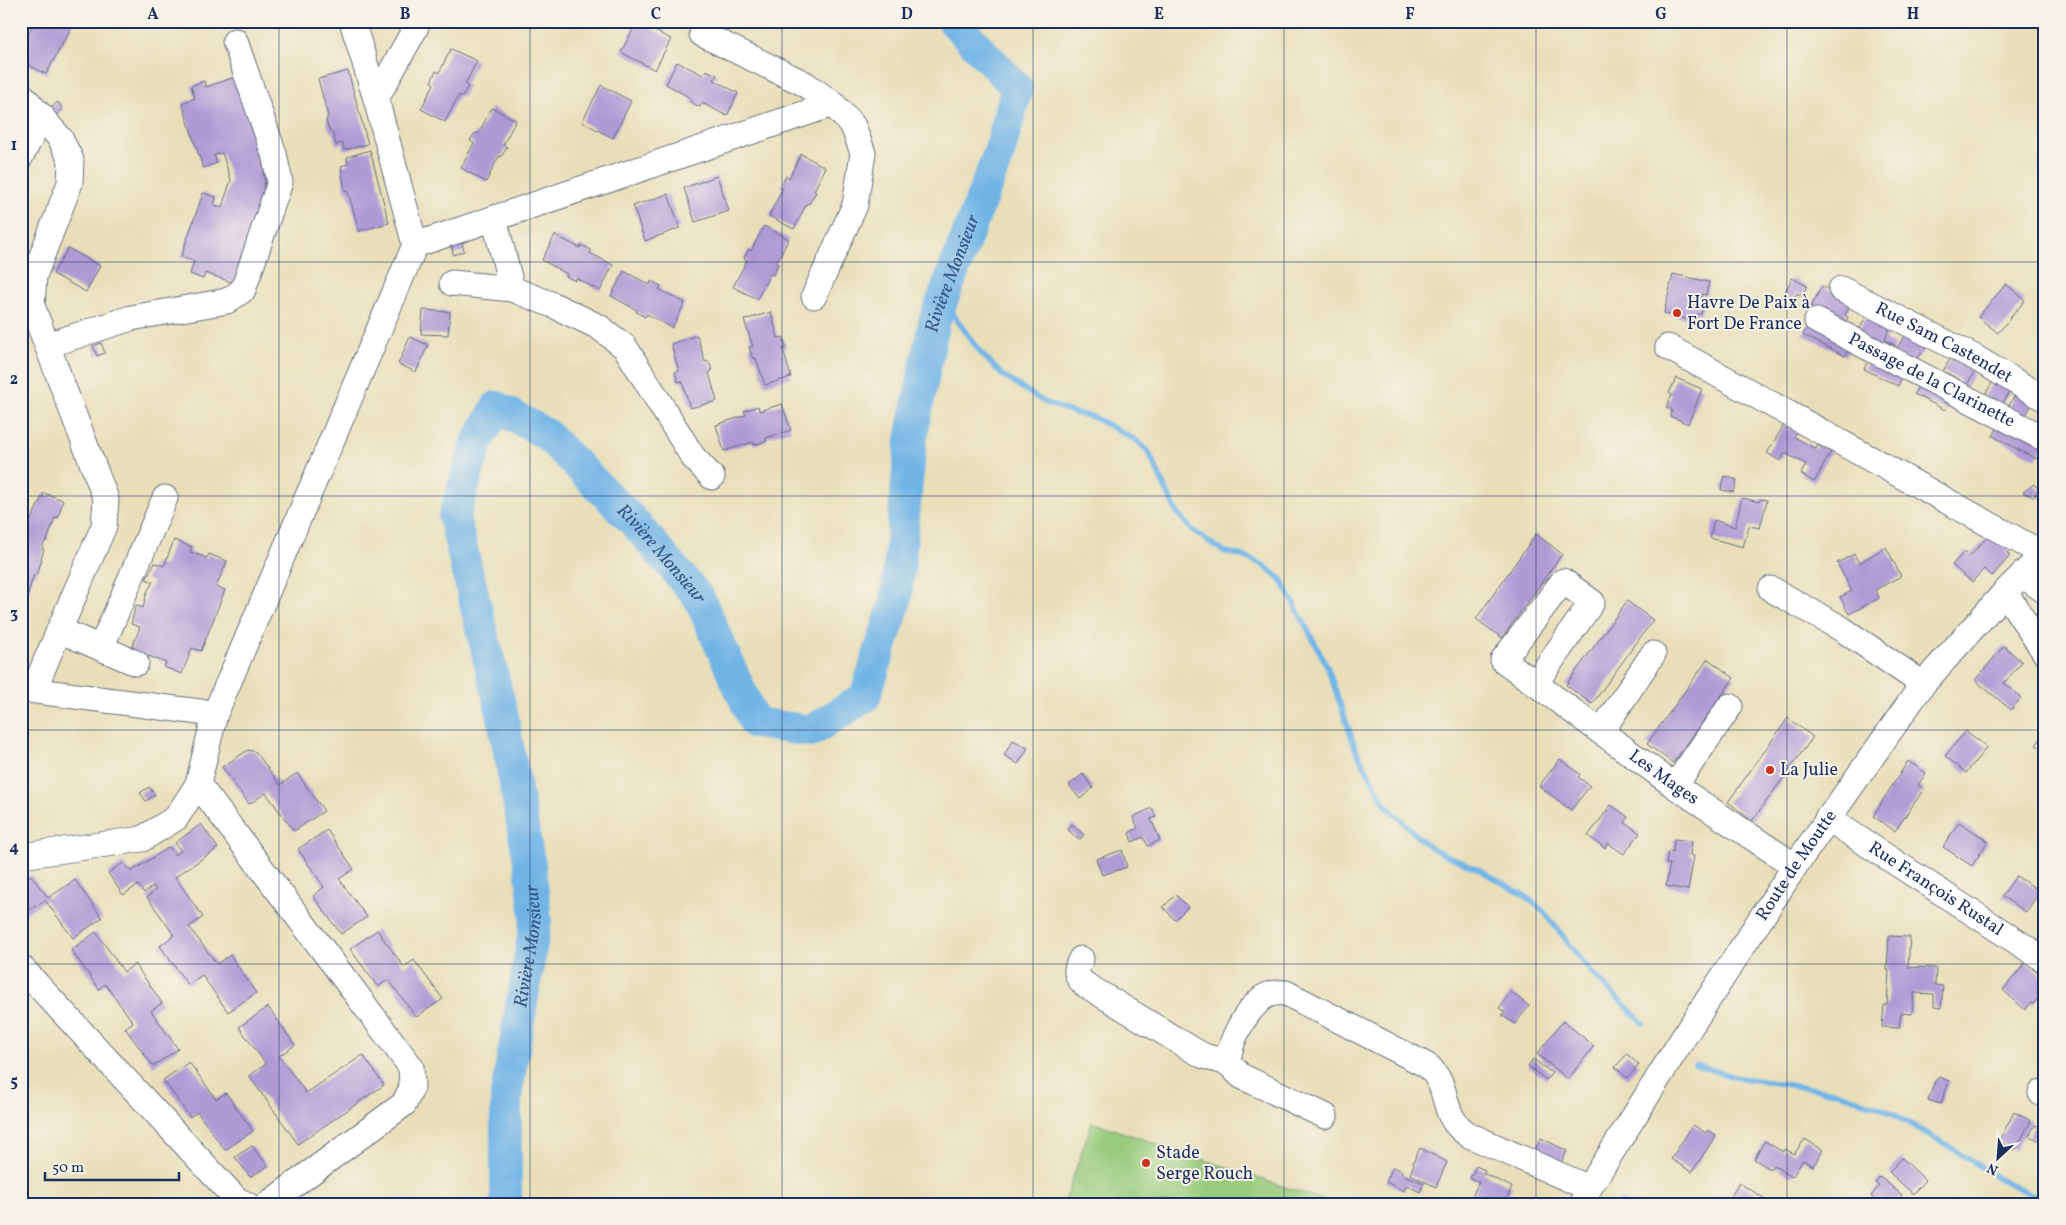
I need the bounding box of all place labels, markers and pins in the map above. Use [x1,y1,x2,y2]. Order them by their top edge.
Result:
place label: Havre De Paix à Fort De France [1687,291,1810,337]
marker: Havre De Paix à Fort De France [1671,307,1683,319]
place label: La Julie [1780,758,1838,783]
marker: La Julie [1764,764,1776,776]
place label: Stade Serge Rouch [1156,1141,1254,1187]
marker: Stade Serge Rouch [1140,1157,1152,1169]

